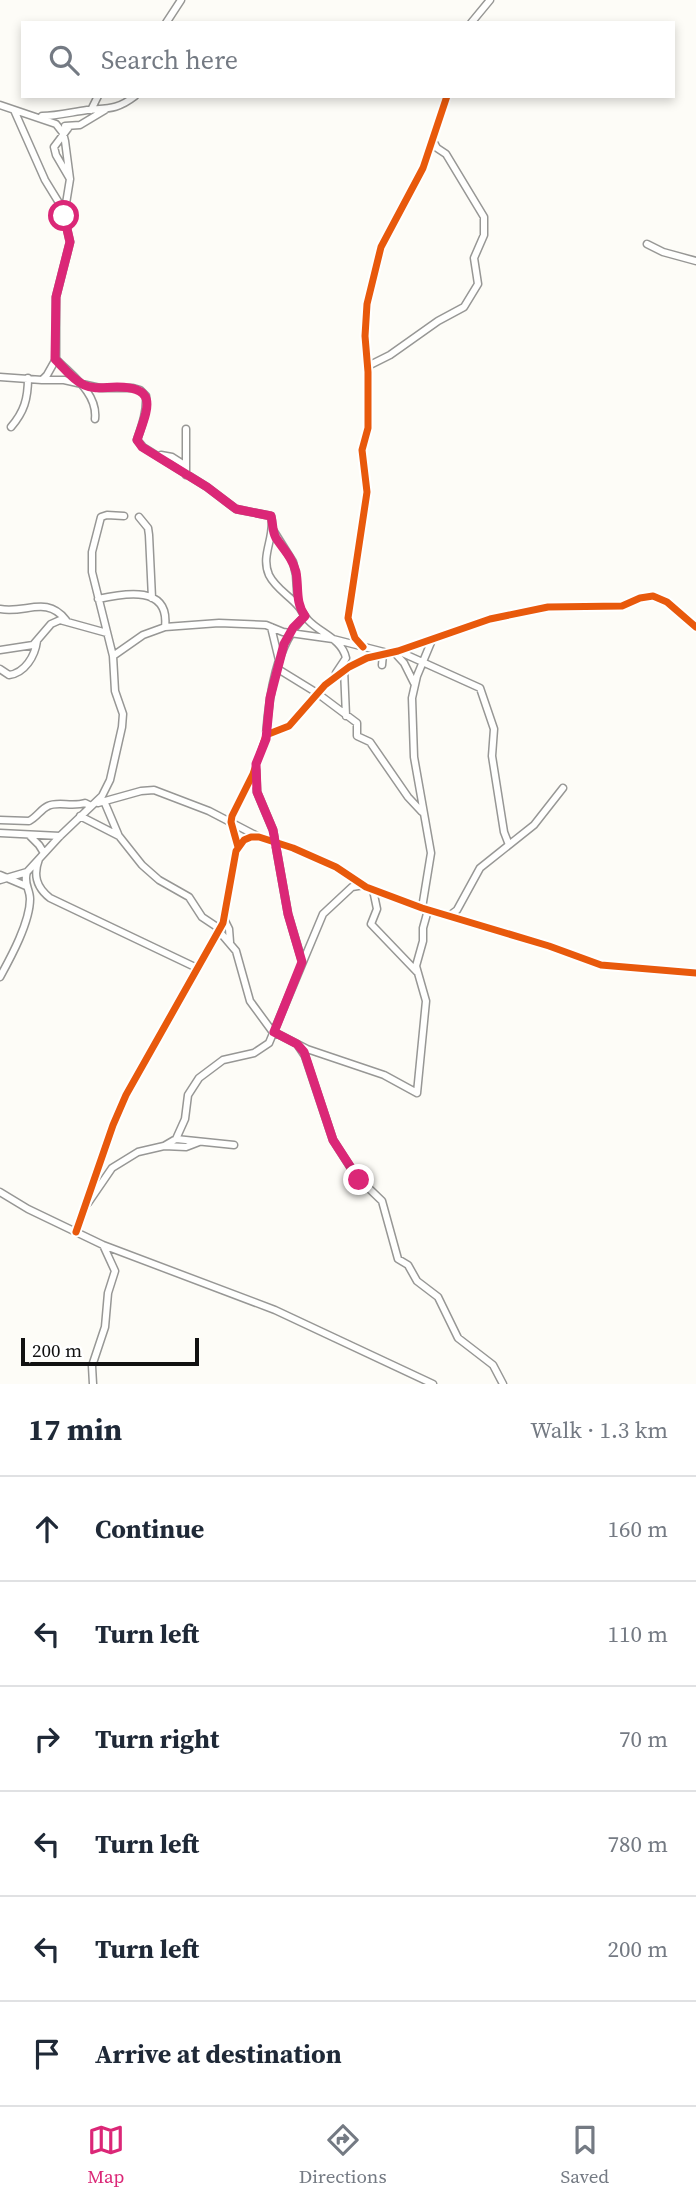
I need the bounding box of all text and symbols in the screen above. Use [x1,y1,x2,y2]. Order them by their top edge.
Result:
search box [21,21,675,98]
icon: search [45,41,83,79]
text: Search here [101,42,238,78]
route start [48,200,79,231]
route end [343,1164,374,1195]
scale bar [21,1335,200,1367]
text: 200 m [32,1337,82,1363]
text: 17 min [28,1409,122,1450]
text: Walk · 1.3 km [530,1414,668,1446]
icon: ahead [28,1510,66,1548]
text: Continue [95,1511,204,1547]
text: 160 m [607,1513,668,1545]
icon: left [28,1615,66,1653]
text: Turn left [95,1616,199,1652]
text: 110 m [607,1618,668,1650]
icon: right [28,1720,66,1758]
text: Turn right [95,1721,219,1757]
text: 70 m [619,1723,668,1755]
icon: left [28,1825,66,1863]
text: Turn left [95,1826,199,1862]
text: 780 m [607,1828,668,1860]
icon: left [28,1930,66,1968]
text: Turn left [95,1931,199,1967]
text: 200 m [607,1933,668,1965]
icon: arrive [28,2035,66,2073]
text: Arrive at destination [95,2036,342,2072]
tab: Map [87,2121,125,2189]
tab: Directions [299,2121,387,2189]
tab: Saved [560,2121,609,2189]

